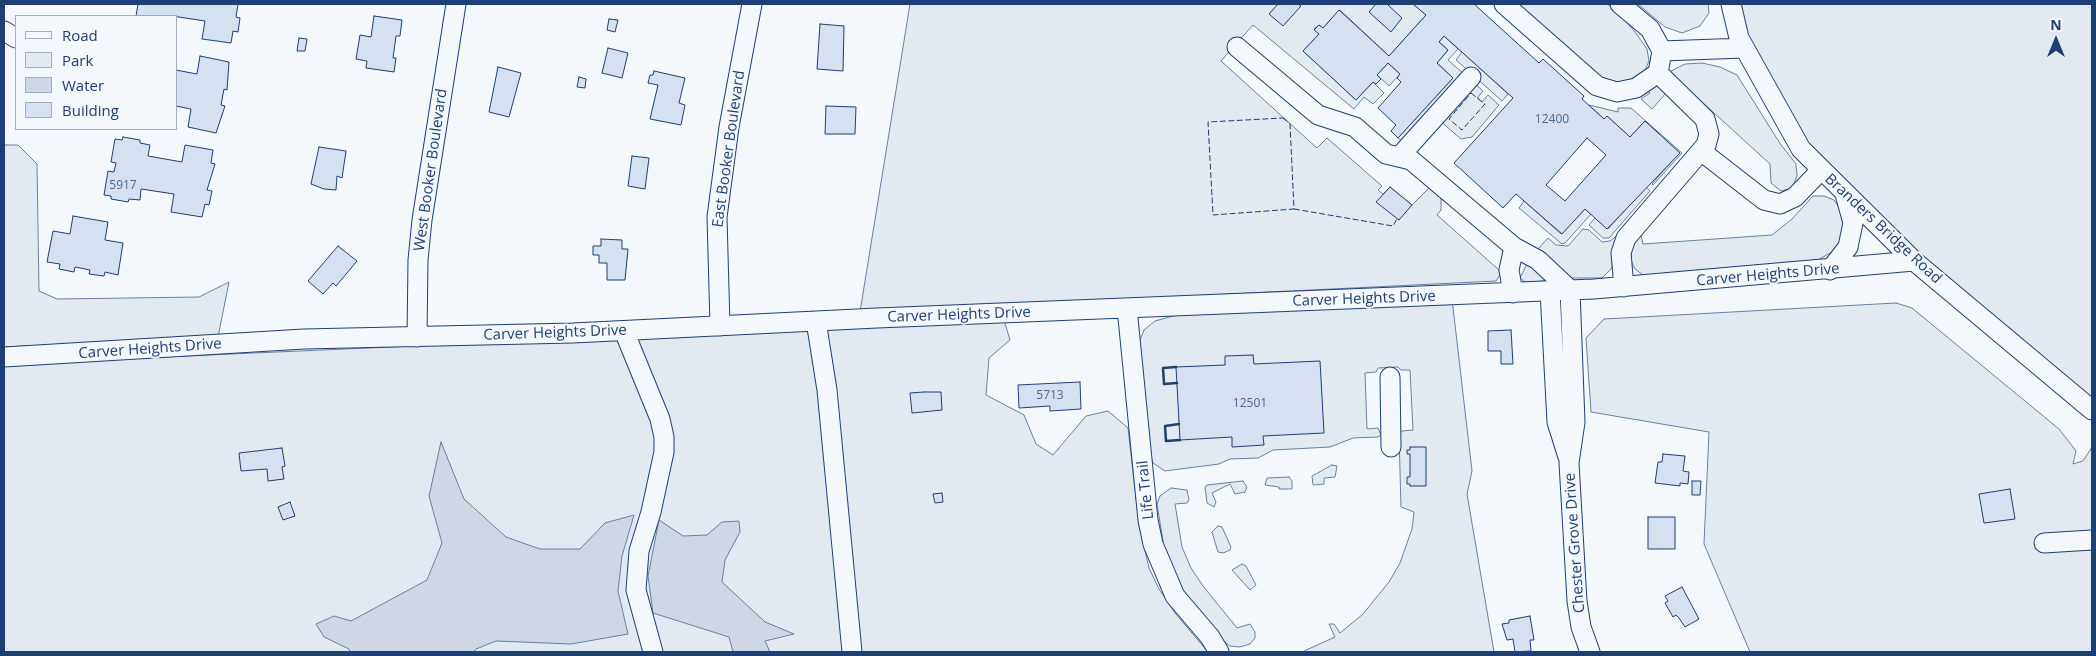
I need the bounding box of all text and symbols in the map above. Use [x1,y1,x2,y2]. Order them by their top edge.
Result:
legend [15,15,178,130]
north arrow [2031,15,2081,65]
text: N [2050,15,2062,34]
text: Road [62,25,98,45]
text: Park [62,50,93,70]
street label: East Booker Boulevard [709,69,749,229]
text: Water [62,75,104,95]
street label: West Booker Boulevard [411,88,451,252]
text: Building [62,100,119,120]
house number: 12400 [1535,113,1569,127]
street label: Branders Bridge Road [1821,170,1945,288]
house number: 5917 [109,179,137,193]
street label: Carver Heights Drive [1696,260,1840,290]
street label: Carver Heights Drive [1292,288,1436,310]
street label: Carver Heights Drive [887,304,1031,326]
street label: Carver Heights Drive [483,322,627,344]
street label: Carver Heights Drive [78,335,222,363]
house number: 5713 [1036,389,1064,403]
house number: 12501 [1233,397,1267,411]
street label: Life Trail [1134,460,1158,520]
street label: Chester Grove Drive [1561,472,1589,614]

